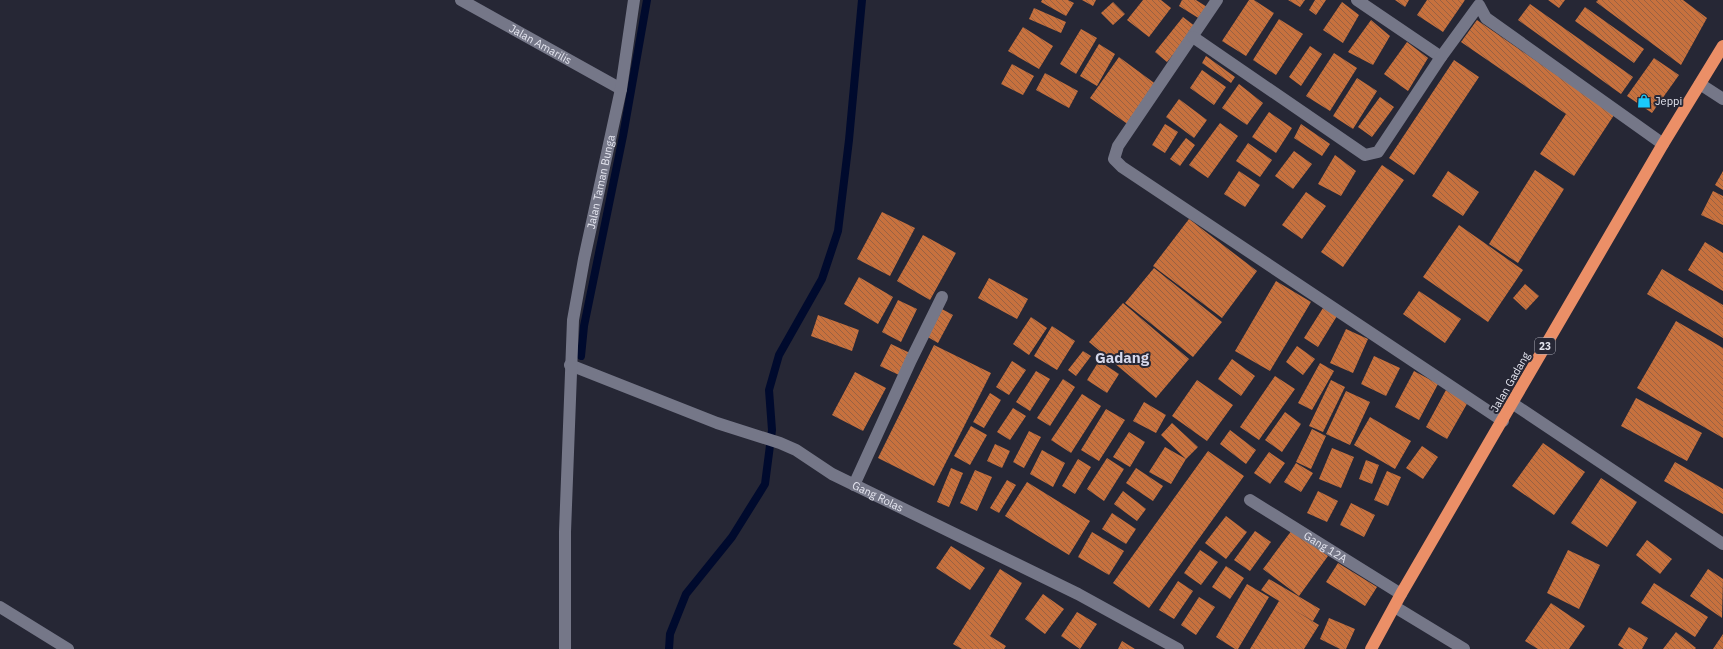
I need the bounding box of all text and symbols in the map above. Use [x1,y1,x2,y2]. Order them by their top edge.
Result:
street label: Jalan Amarilis [507,21,574,67]
shop icon: Jeppi [1636,93,1652,109]
place label: Jeppi [1655,94,1682,108]
street label: Jalan Taman Bunga [584,133,618,230]
road number: 23 [1535,338,1555,354]
district label: Gadang [1095,348,1150,367]
street label: Jalan Gadang [1487,349,1533,415]
street label: Gang Rolas [850,478,906,515]
street label: Gang 12A [1301,528,1350,566]

